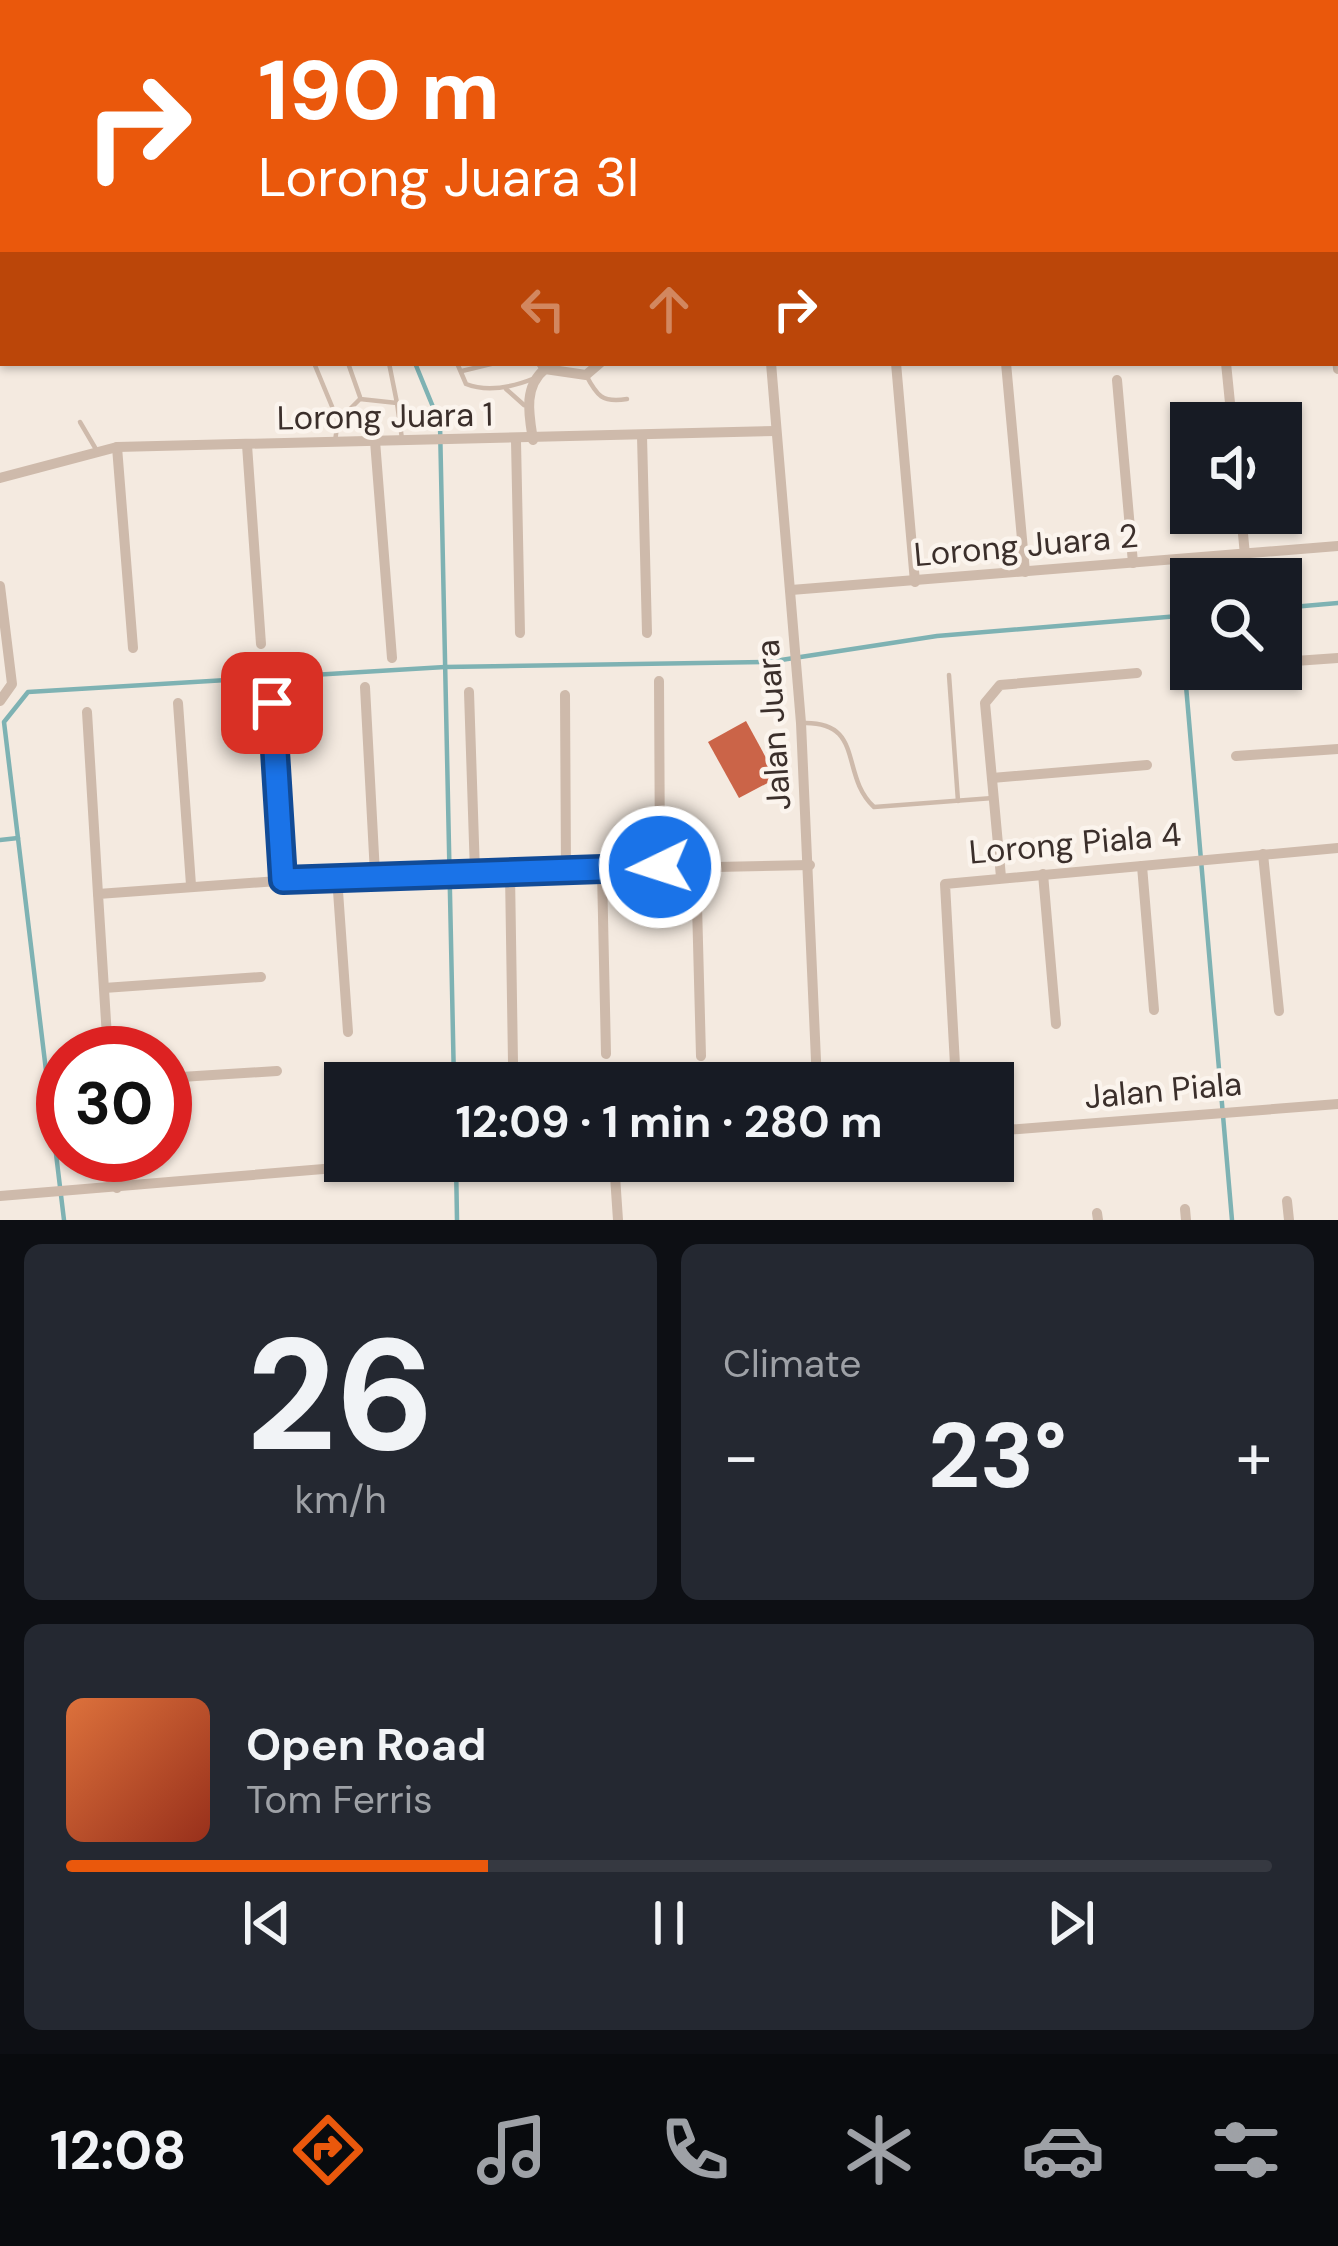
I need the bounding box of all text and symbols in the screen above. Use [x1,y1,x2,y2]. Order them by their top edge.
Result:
text: 190 m [258,36,500,145]
icon: right [60,48,216,204]
text: Lorong Juara 3I [258,142,639,213]
icon: left [510,276,576,342]
icon: ahead [636,276,702,342]
icon: right [762,276,828,342]
street label: Lorong Juara 1 [277,393,493,439]
map controls [1170,402,1302,690]
button: sound [1170,402,1302,534]
street label: Lorong Juara 2 [912,514,1140,576]
button: search [1170,558,1302,690]
street label: Jalan Juara [746,638,800,812]
pin [221,652,323,754]
icon: arrive [239,670,305,736]
position arrow [597,804,723,930]
street label: Lorong Piala 4 [967,812,1183,874]
speed limit sign: 30 [36,1026,192,1182]
street label: Jalan Piala [1083,1062,1243,1118]
text: 12:09 · 1 min · 280 m [455,1092,883,1151]
text: 26 [246,1294,435,1497]
text: Climate [723,1338,861,1389]
text: 23° [928,1398,1067,1515]
text: − [723,1414,759,1499]
text: + [1236,1414,1272,1499]
text: km/h [294,1474,387,1525]
text: Open Road [246,1715,487,1774]
text: Tom Ferris [246,1774,433,1825]
icon: previous [234,1890,300,1956]
icon: pause [636,1890,702,1956]
icon: next [1038,1890,1104,1956]
icon: directions [286,2108,370,2192]
icon: music [470,2108,554,2192]
icon: phone [653,2108,737,2192]
icon: climate [837,2108,921,2192]
icon: car [1021,2108,1105,2192]
icon: filters [1204,2108,1288,2192]
text: 12:08 [50,2115,187,2186]

